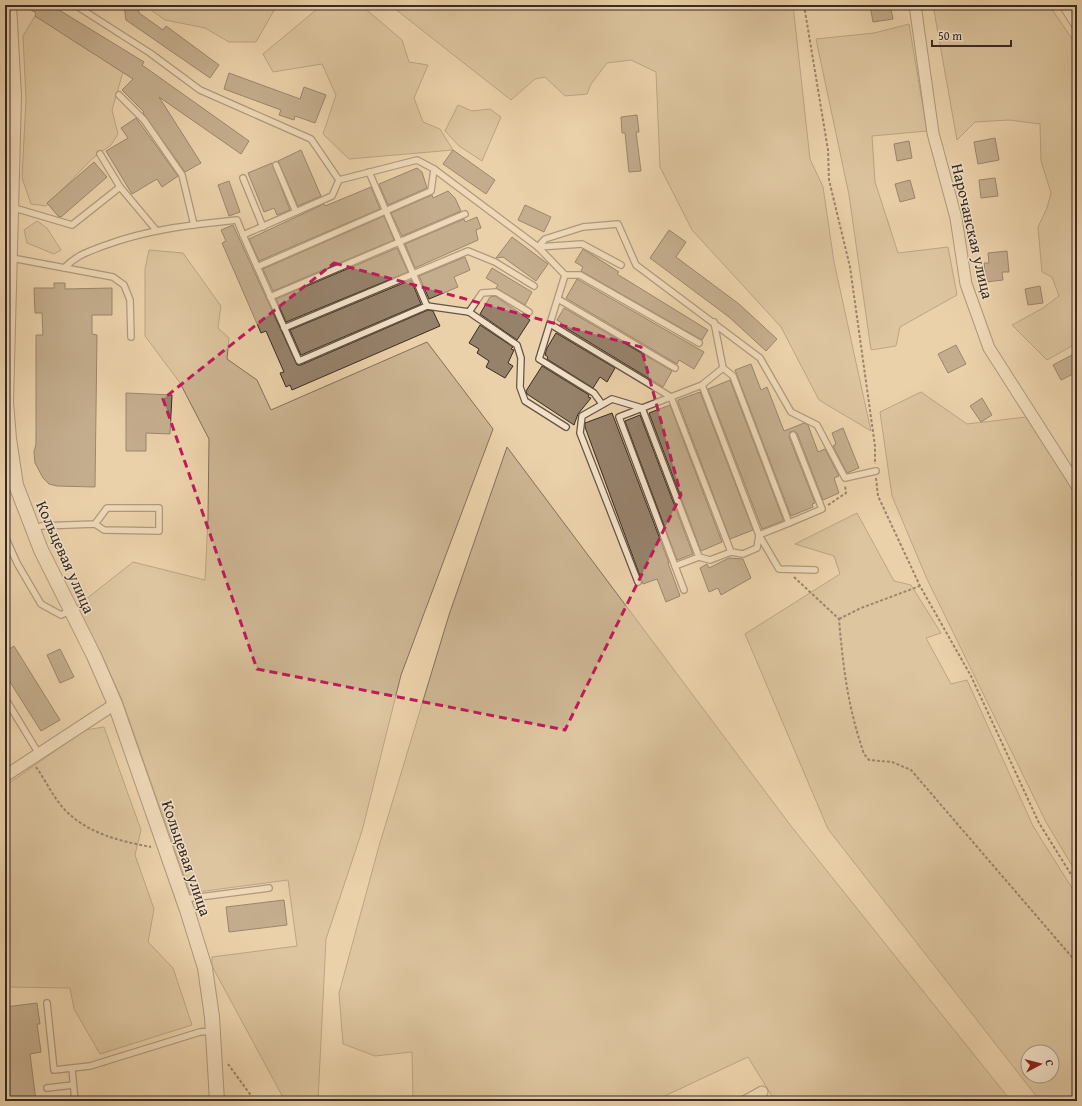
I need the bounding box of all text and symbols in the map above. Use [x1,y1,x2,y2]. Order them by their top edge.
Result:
scale bar [932,22,1011,48]
text: 50 m [938,27,962,44]
street label: Нарочанская улица [946,161,1000,301]
street label: Кольцевая улица [30,497,102,618]
street label: Кольцевая улица [156,797,218,920]
north arrow [1020,1044,1060,1084]
text: С [1042,1059,1058,1067]

